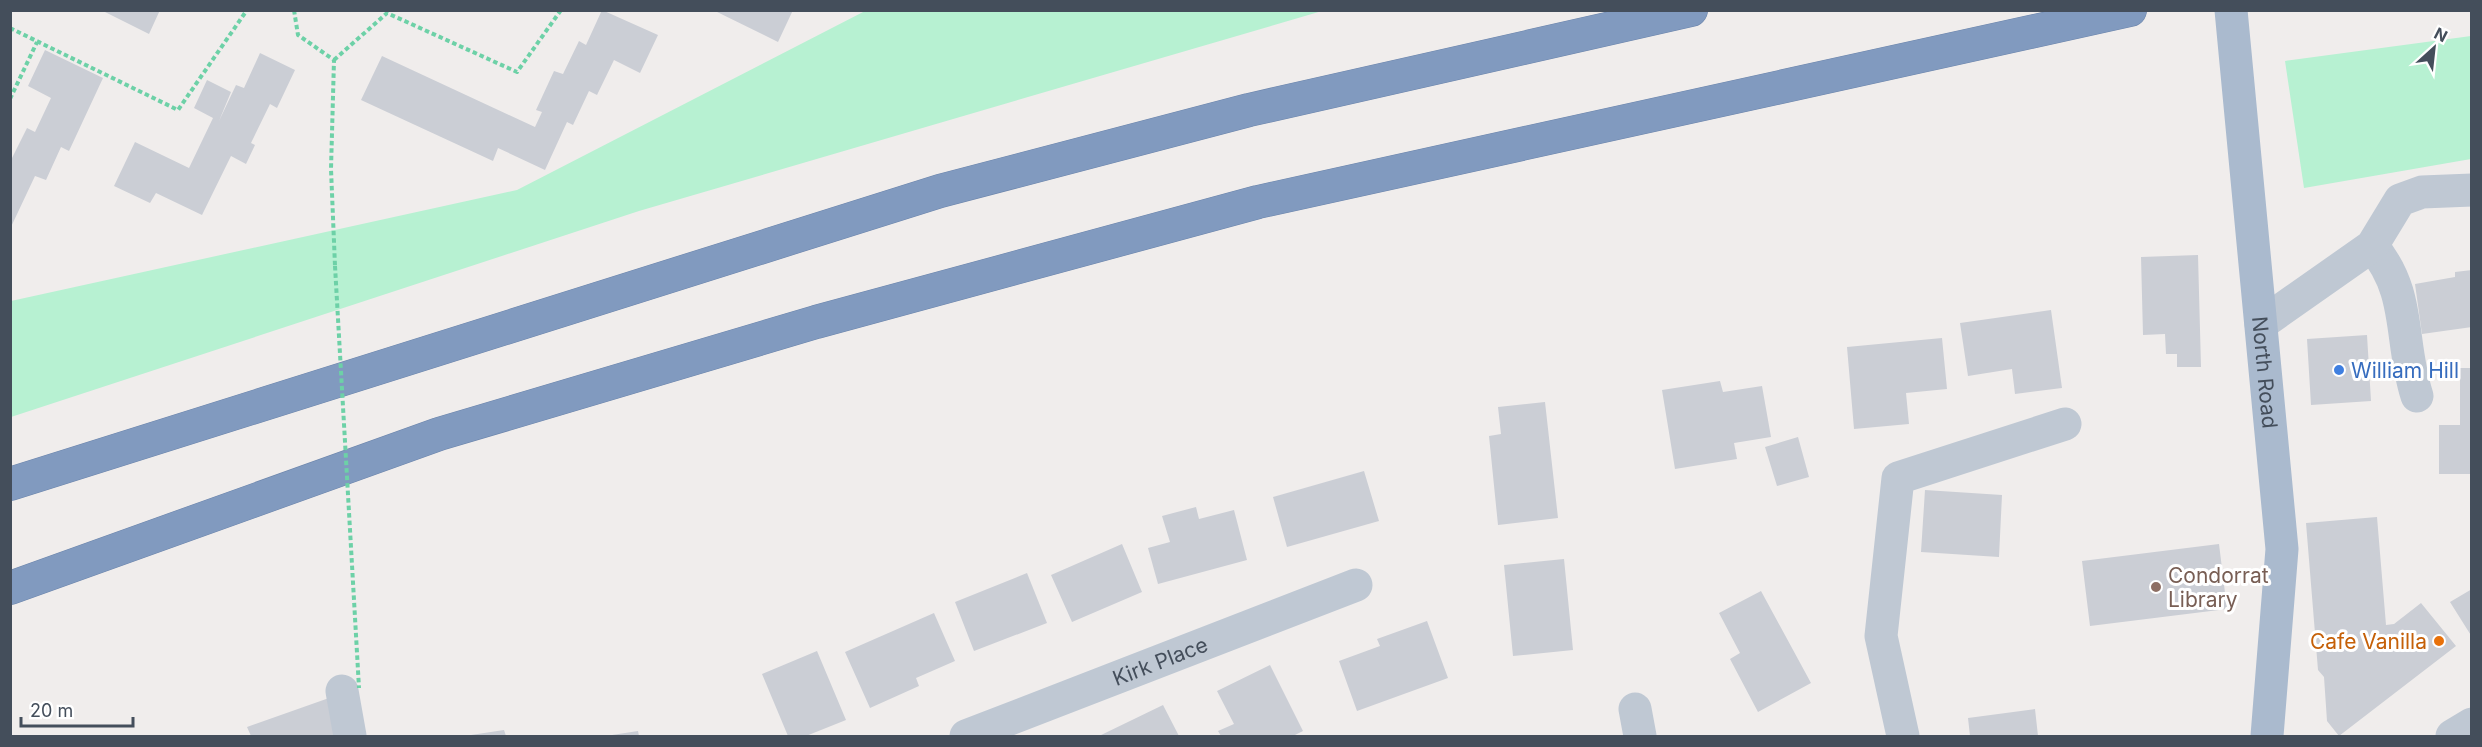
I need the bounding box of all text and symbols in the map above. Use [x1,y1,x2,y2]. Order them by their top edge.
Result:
north arrow [2404,18,2464,78]
text: N [2431,23,2451,46]
street label: North Road [2248,315,2283,430]
place label: William Hill [2351,358,2459,383]
marker: William Hill [2332,363,2346,377]
place label: Condorrat Library [2168,563,2269,612]
marker: Condorrat Library [2149,580,2163,594]
place label: Cafe Vanilla [2310,629,2427,654]
street label: Kirk Place [1109,631,1211,691]
marker: Cafe Vanilla [2432,634,2446,648]
scale bar [21,690,134,728]
text: 20 m [30,700,73,721]

